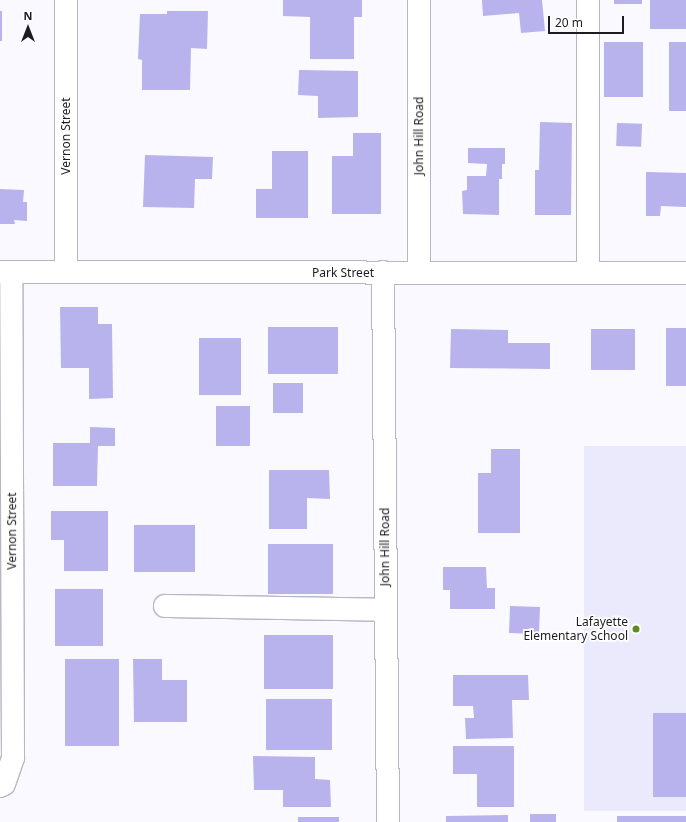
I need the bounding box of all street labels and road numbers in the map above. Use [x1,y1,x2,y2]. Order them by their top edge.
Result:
street label: Vernon Street [59,97,73,175]
street label: John Hill Road [412,97,426,175]
street label: Park Street [312,266,374,280]
street label: Vernon Street [5,492,19,570]
street label: John Hill Road [378,508,392,586]

